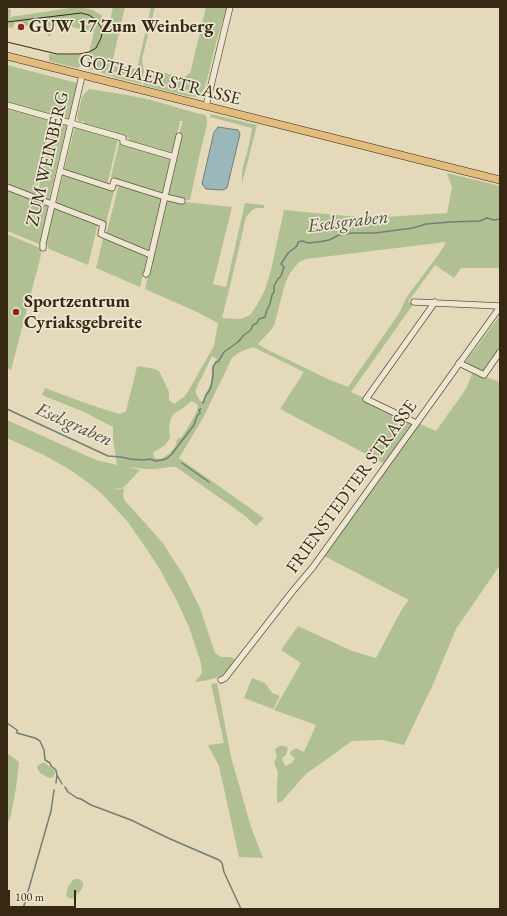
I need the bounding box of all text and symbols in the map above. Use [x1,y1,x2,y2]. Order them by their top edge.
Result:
place label: GUW 17 Zum Weinberg [29,16,213,38]
marker: GUW 17 Zum Weinberg [16,22,26,32]
street label: GOTHAER STRASSE [77,50,243,110]
street label: ZUM WEINBERG [22,90,74,228]
water label: Eselsgraben [306,206,390,238]
place label: Sportzentrum Cyriaksgebreite [24,291,142,334]
marker: Sportzentrum Cyriaksgebreite [11,307,21,317]
street label: FRIENSTEDTER STRASSE [282,396,422,578]
water label: Eselsgraben [32,398,116,452]
scale bar [10,882,78,908]
text: 100 m [15,889,44,905]

